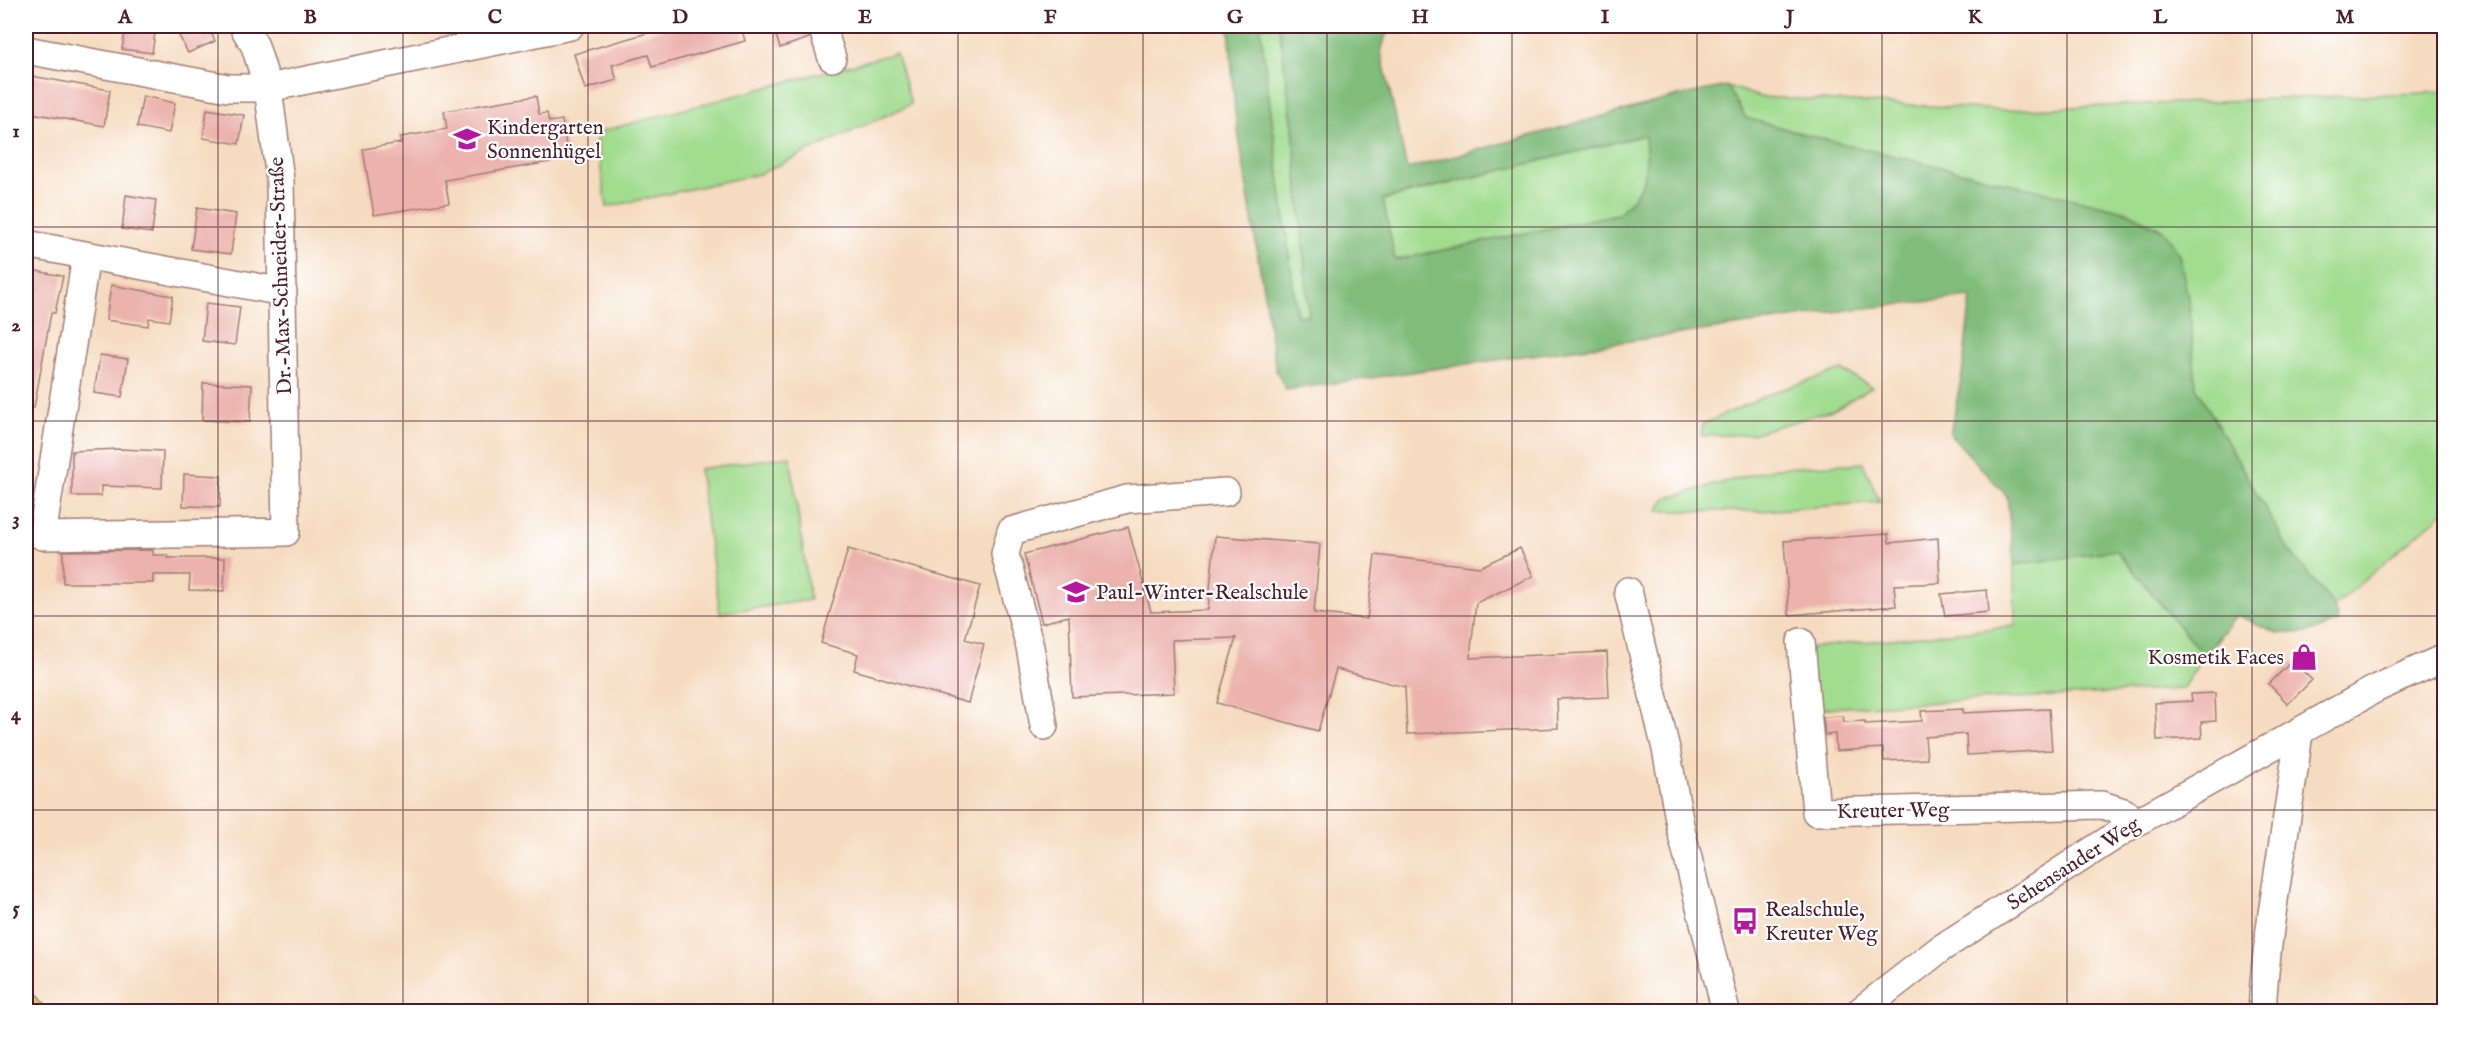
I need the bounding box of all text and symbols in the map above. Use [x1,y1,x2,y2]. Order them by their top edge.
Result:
text: A [117,5,133,30]
text: B [303,5,317,30]
text: C [488,5,502,30]
text: D [672,5,688,30]
text: E [858,5,872,30]
text: F [1044,5,1057,30]
text: G [1227,5,1244,30]
text: H [1411,5,1429,30]
text: I [1601,5,1610,30]
text: J [1783,5,1795,30]
text: K [1968,5,1984,30]
text: L [2153,5,2168,30]
text: M [2336,5,2355,30]
place label: Kindergarten Sonnenhügel [487,115,604,166]
text: 1 [12,119,20,144]
school or university icon: Kindergarten Sonnenhügel [452,124,482,154]
street label: Dr.-Max-Schneider-Straße [264,156,299,395]
text: 2 [11,313,21,338]
text: 3 [12,507,20,532]
school or university icon: Paul-Winter-Realschule [1061,577,1091,607]
place label: Paul-Winter-Realschule [1096,580,1309,607]
shop icon: Kosmetik Faces [2289,642,2319,672]
place label: Kosmetik Faces [2148,645,2284,672]
text: 4 [11,702,22,727]
street label: Kreuter Weg [1837,797,1950,826]
street label: Sehensander Weg [2002,811,2146,917]
text: 5 [12,896,20,921]
place label: Realschule, Kreuter Weg [1765,897,1878,948]
bus stop icon: Realschule, Kreuter Weg [1730,906,1760,936]

